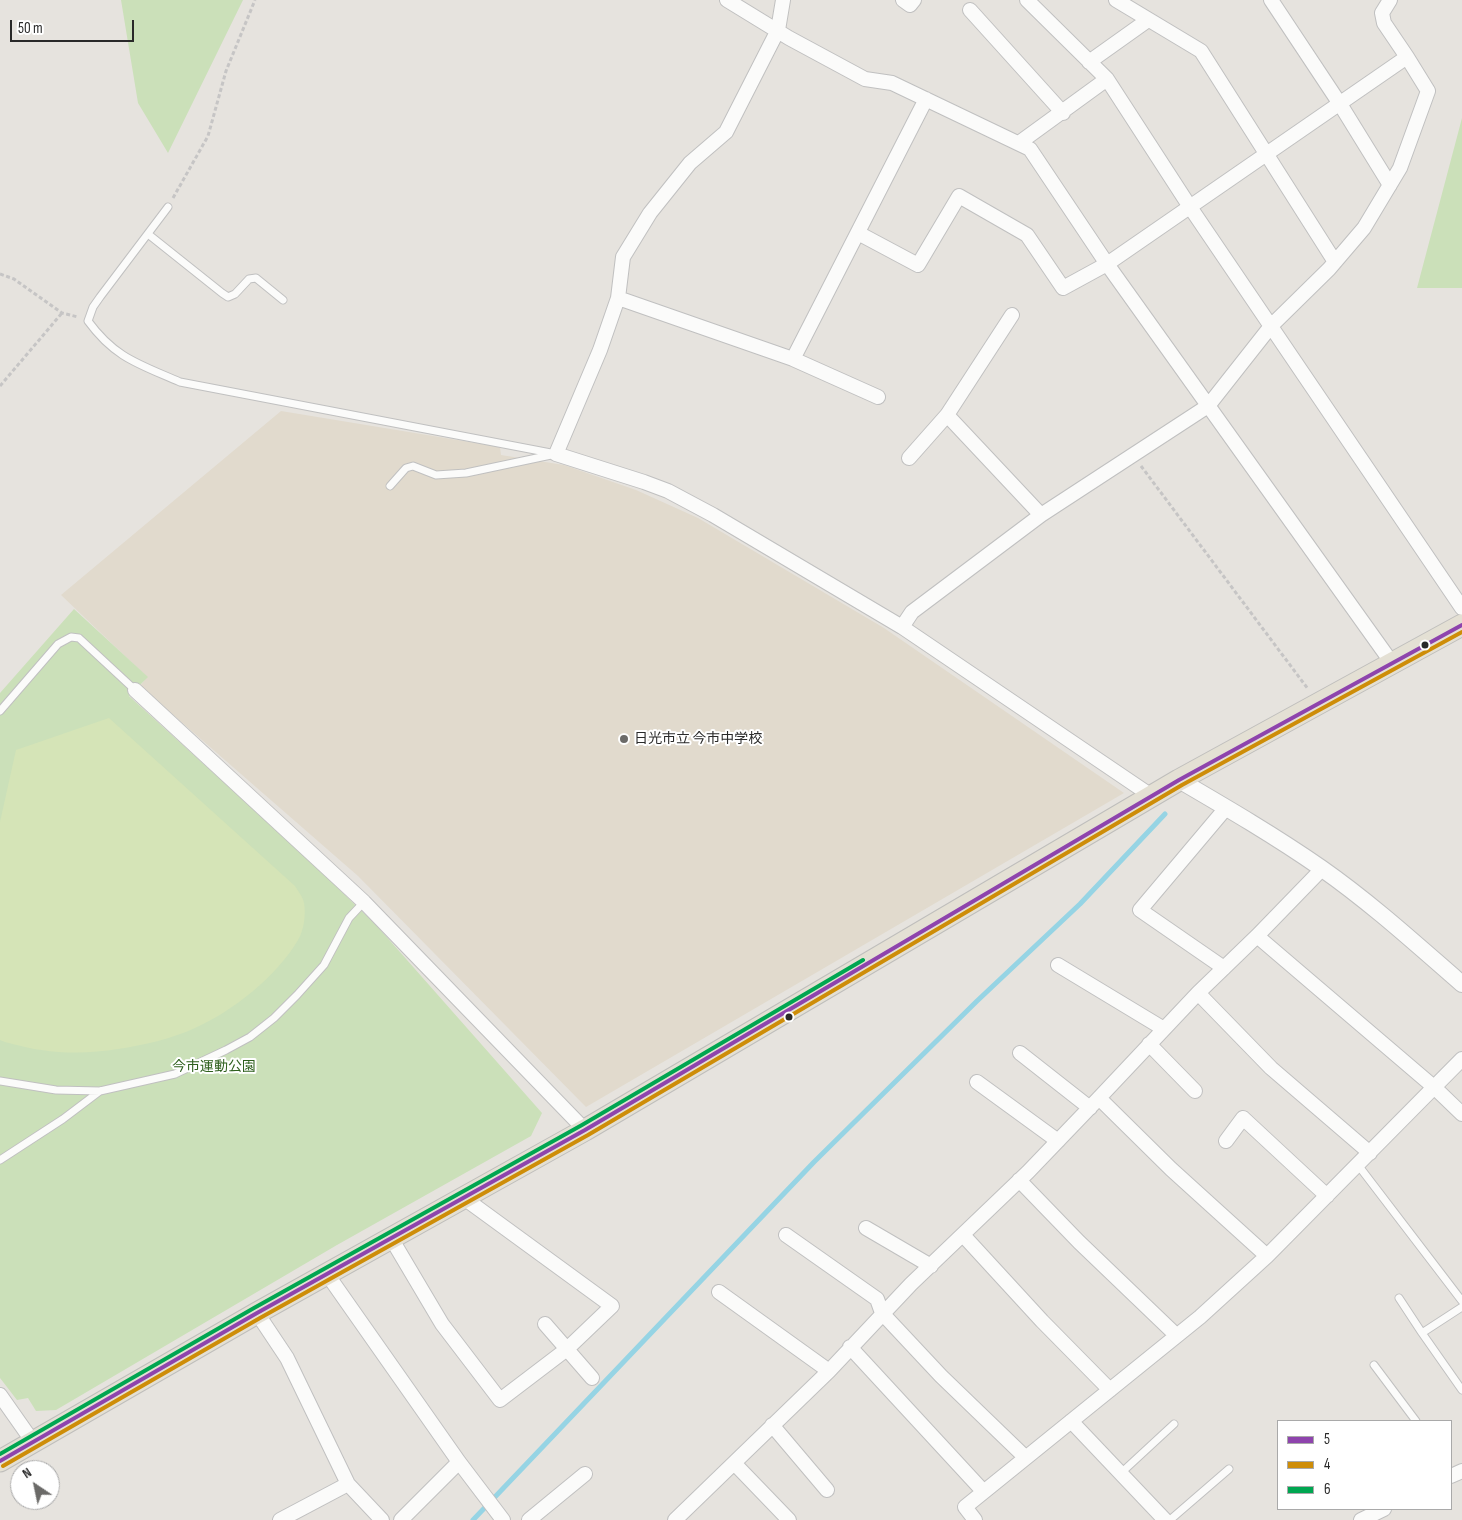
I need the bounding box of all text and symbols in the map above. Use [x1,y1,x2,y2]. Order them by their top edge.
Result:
scale bar [12,10,136,42]
text: 50 m [18,19,43,38]
unlabelled marker [1420,640,1430,650]
place label: 日光市立 今市中学校 [634,731,762,747]
marker: 日光市立 今市中学校 [618,733,630,745]
unlabelled marker [784,1012,794,1022]
park label: 今市運動公園 [172,1059,256,1075]
legend [1277,1420,1452,1510]
text: 5 [1324,1430,1330,1449]
text: 4 [1324,1455,1330,1474]
north arrow [10,1460,60,1510]
text: N [19,1464,35,1482]
text: 6 [1324,1480,1331,1499]

